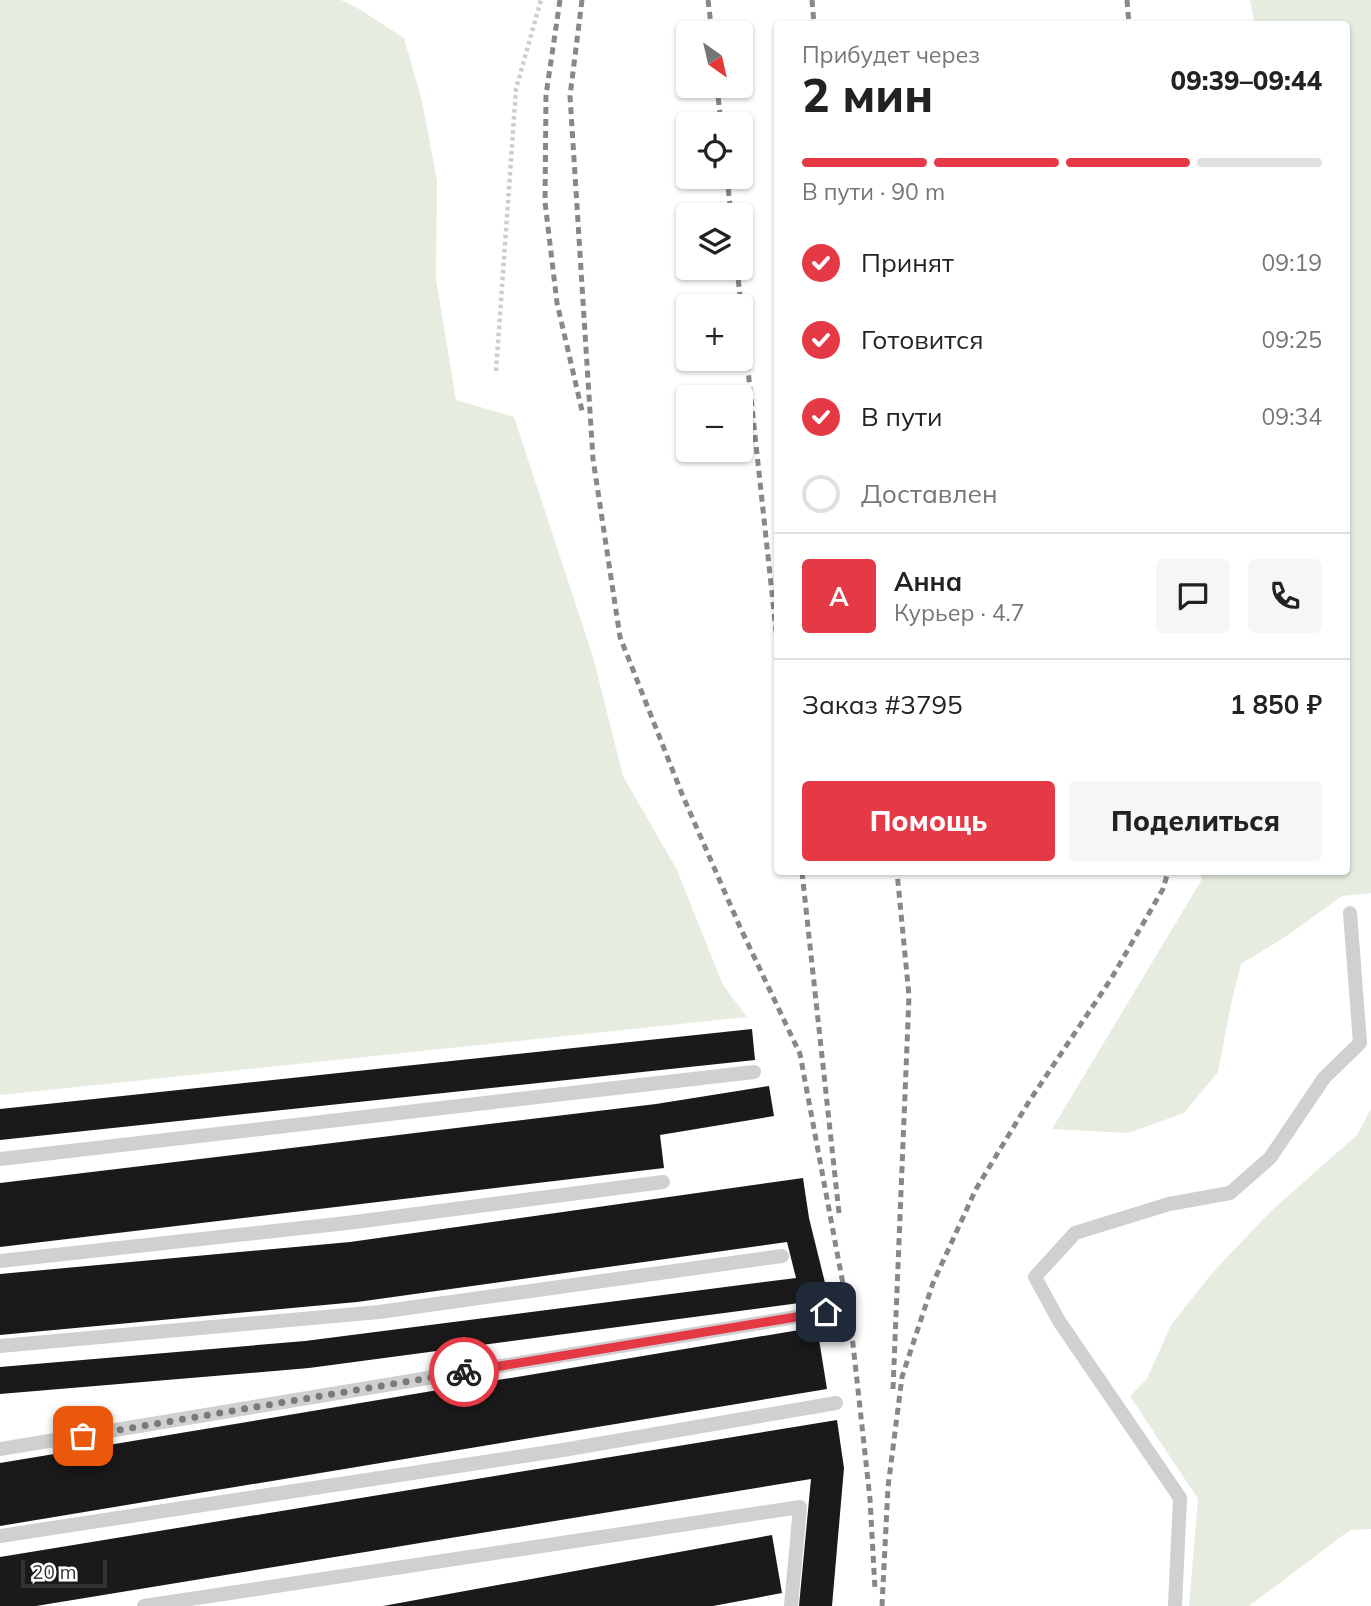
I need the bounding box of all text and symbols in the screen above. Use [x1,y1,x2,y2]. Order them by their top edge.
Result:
north arrow [676,21,752,98]
map controls [676,21,753,462]
text: Прибудет через [802,40,980,69]
text: 09:39–09:44 [1171,64,1322,97]
text: 2 мин [802,66,933,124]
button: locate [676,112,753,189]
text: В пути · 90 m [802,177,945,206]
button: layers [676,203,753,280]
icon: check [802,244,840,282]
text: Принят [861,246,954,279]
text: 09:19 [1262,248,1322,277]
button: + [676,294,753,371]
icon: check [802,321,840,359]
text: Готовится [861,323,984,356]
text: 09:25 [1262,325,1322,354]
button: − [676,385,753,462]
icon: check [802,398,840,436]
text: В пути [861,400,942,433]
text: 09:34 [1262,402,1322,431]
text: Доставлен [861,477,998,510]
button: chat [1156,559,1230,633]
button: phone [1248,559,1322,633]
text: Анна [894,565,962,598]
text: А [829,580,849,613]
text: Курьер · 4.7 [894,598,1025,627]
text: Заказ #3795 [802,688,963,721]
text: 1 850 ₽ [1230,688,1322,721]
button: Помощь [802,781,1055,861]
button: Поделиться [1069,781,1322,861]
pin [796,1282,856,1342]
icon: home [807,1293,845,1331]
courier [429,1337,499,1407]
icon: bike [445,1353,483,1391]
pin [53,1406,113,1466]
icon: bag [64,1417,102,1455]
scale bar [21,1557,107,1589]
text: 20 m [32,1560,76,1584]

